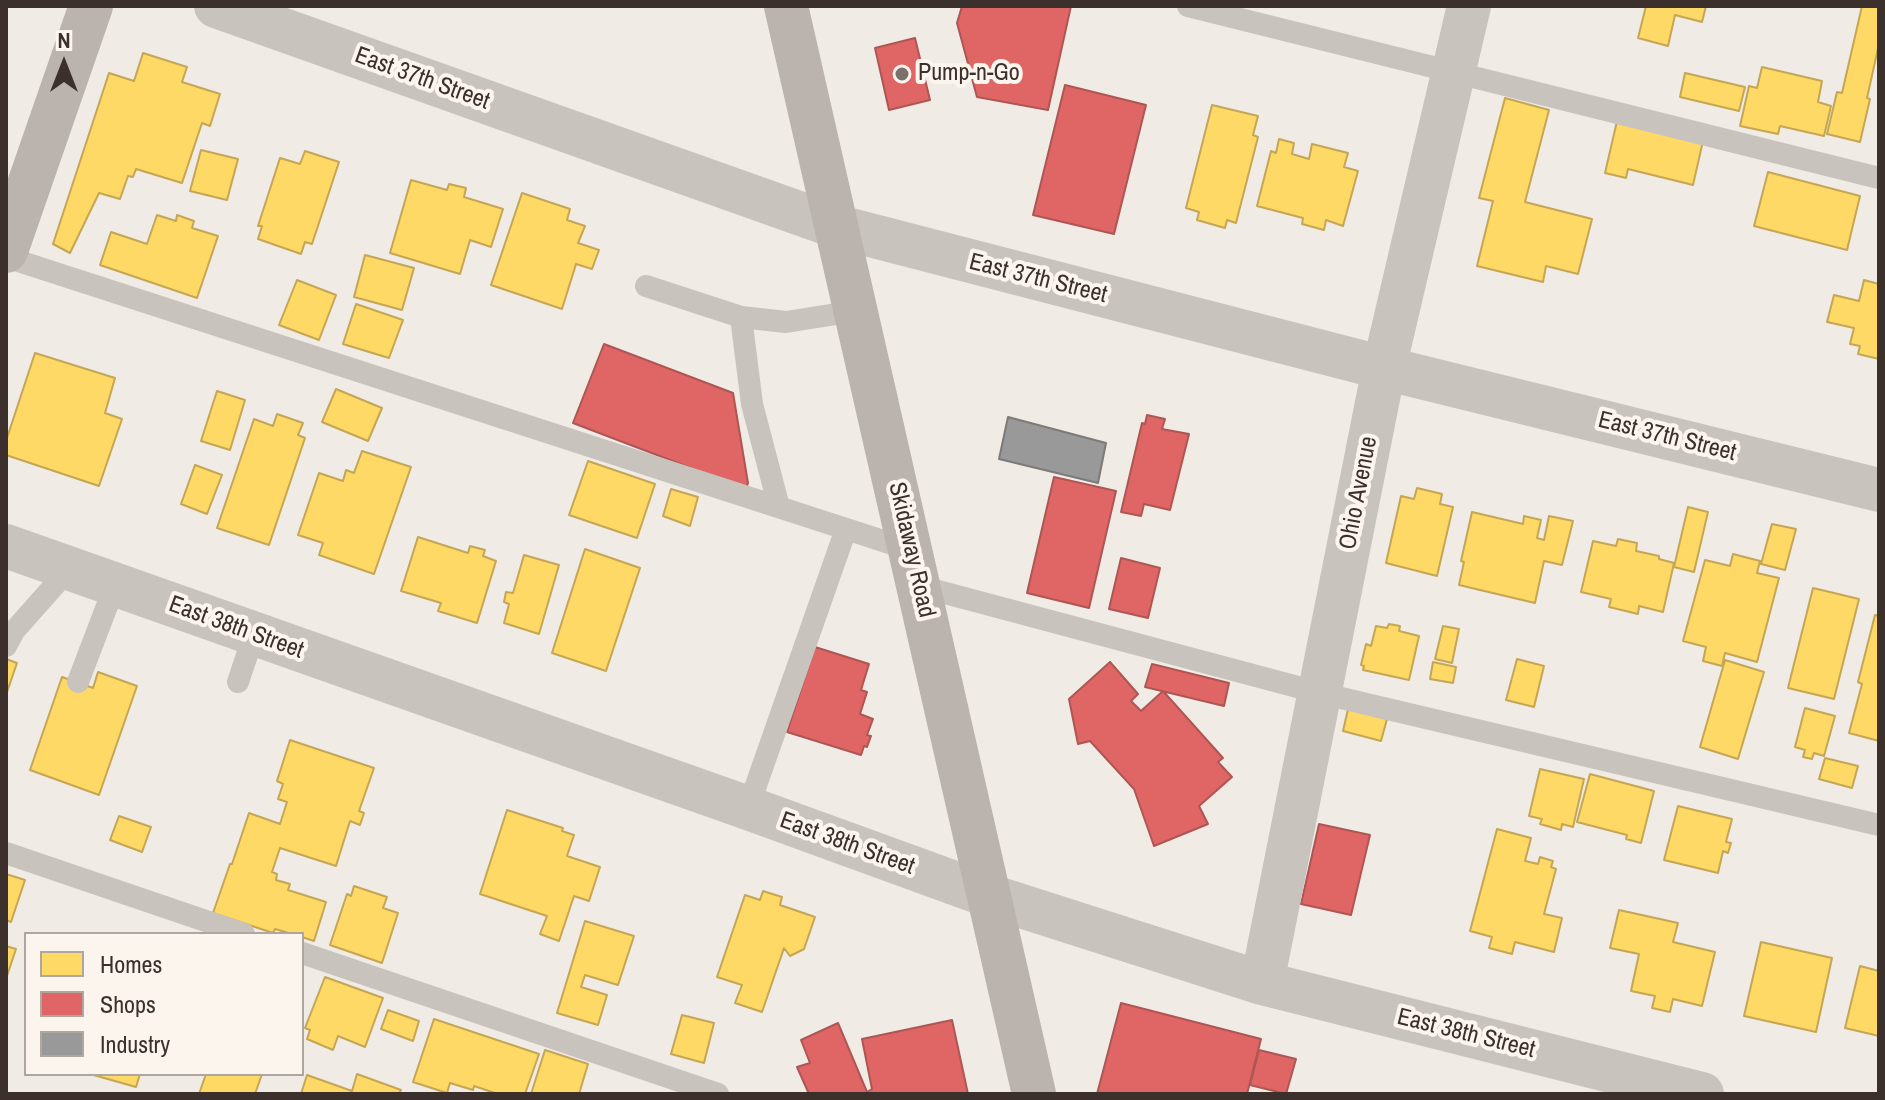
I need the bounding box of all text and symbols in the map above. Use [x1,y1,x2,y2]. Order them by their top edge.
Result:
north arrow [24,24,104,104]
text: N [57,25,71,55]
street label: East 37th Street [351,41,493,117]
place label: Pump-n-Go [918,60,1020,88]
marker: Pump-n-Go [893,65,911,83]
street label: East 37th Street [966,248,1110,310]
street label: East 37th Street [1595,406,1739,468]
street label: Ohio Avenue [1334,434,1384,552]
street label: Skidaway Road [881,480,941,620]
street label: East 38th Street [165,590,307,666]
street label: East 38th Street [776,806,918,882]
legend [24,932,304,1076]
text: Homes [100,948,162,980]
text: Shops [100,988,156,1020]
street label: East 38th Street [1394,1003,1538,1065]
text: Industry [100,1028,170,1060]

